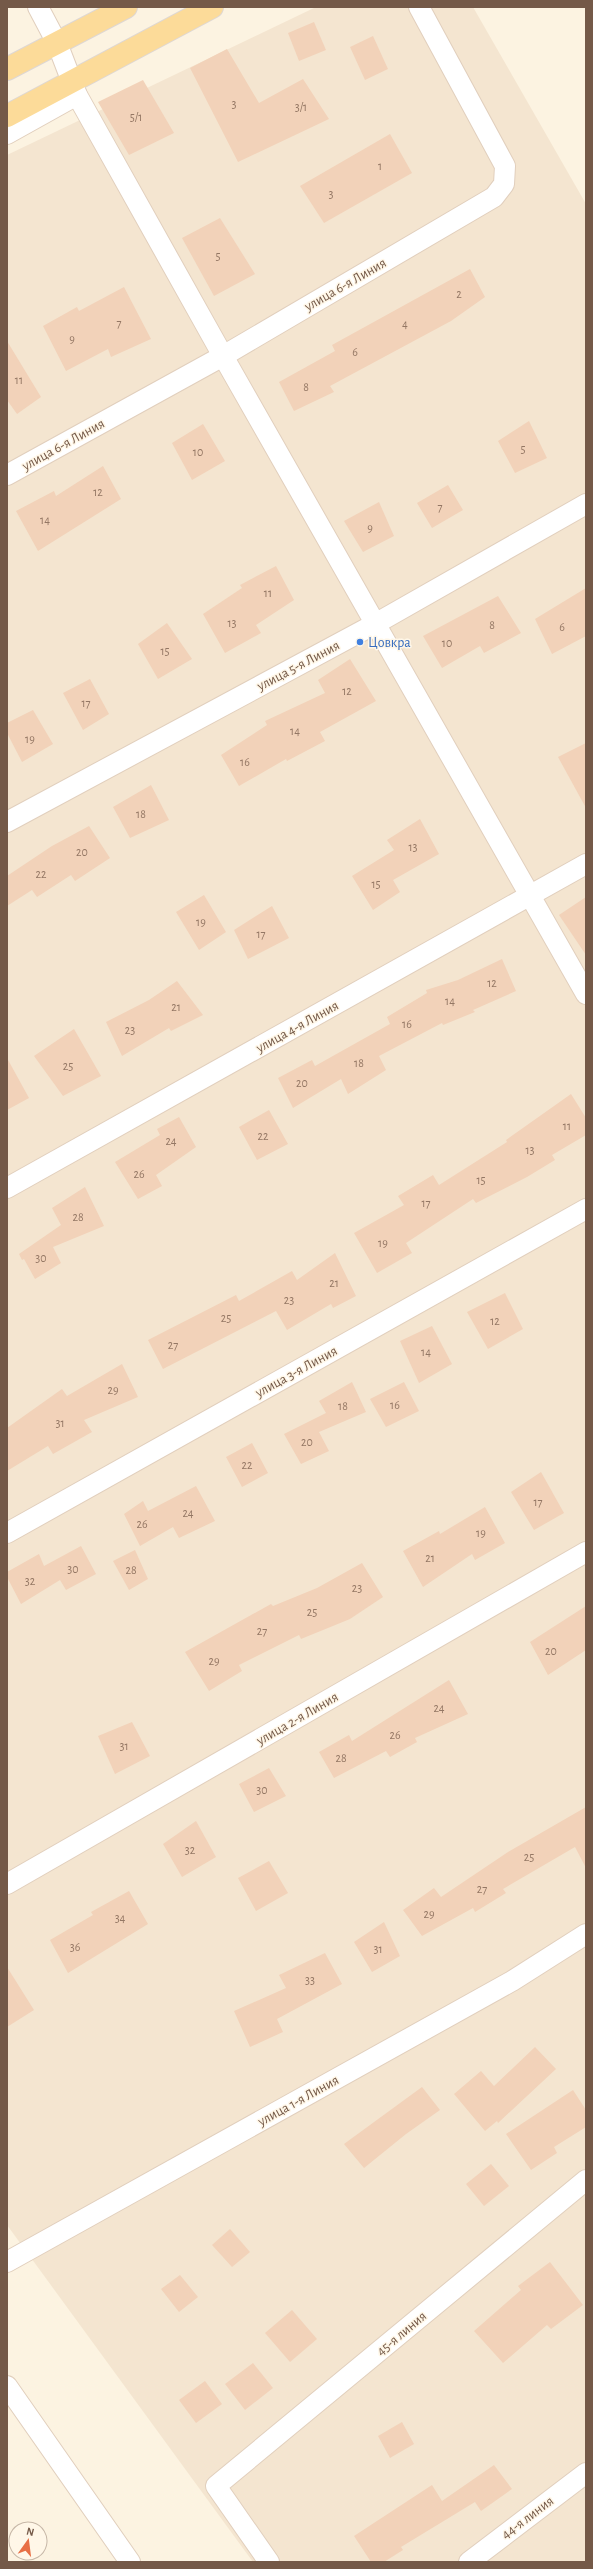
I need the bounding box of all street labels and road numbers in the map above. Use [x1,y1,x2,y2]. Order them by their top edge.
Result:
street label: улица 6-я Линия [301,256,389,314]
street label: улица 6-я Линия [19,416,107,474]
street label: улица 5-я Линия [254,638,342,694]
street label: улица 4-я Линия [253,998,341,1056]
street label: улица 3-я Линия [252,1344,340,1401]
street label: улица 2-я Линия [253,1690,341,1748]
street label: улица 1-я Линия [255,2073,341,2129]
street label: 45-я линия [374,2309,429,2359]
street label: 44-я линия [499,2494,556,2542]

